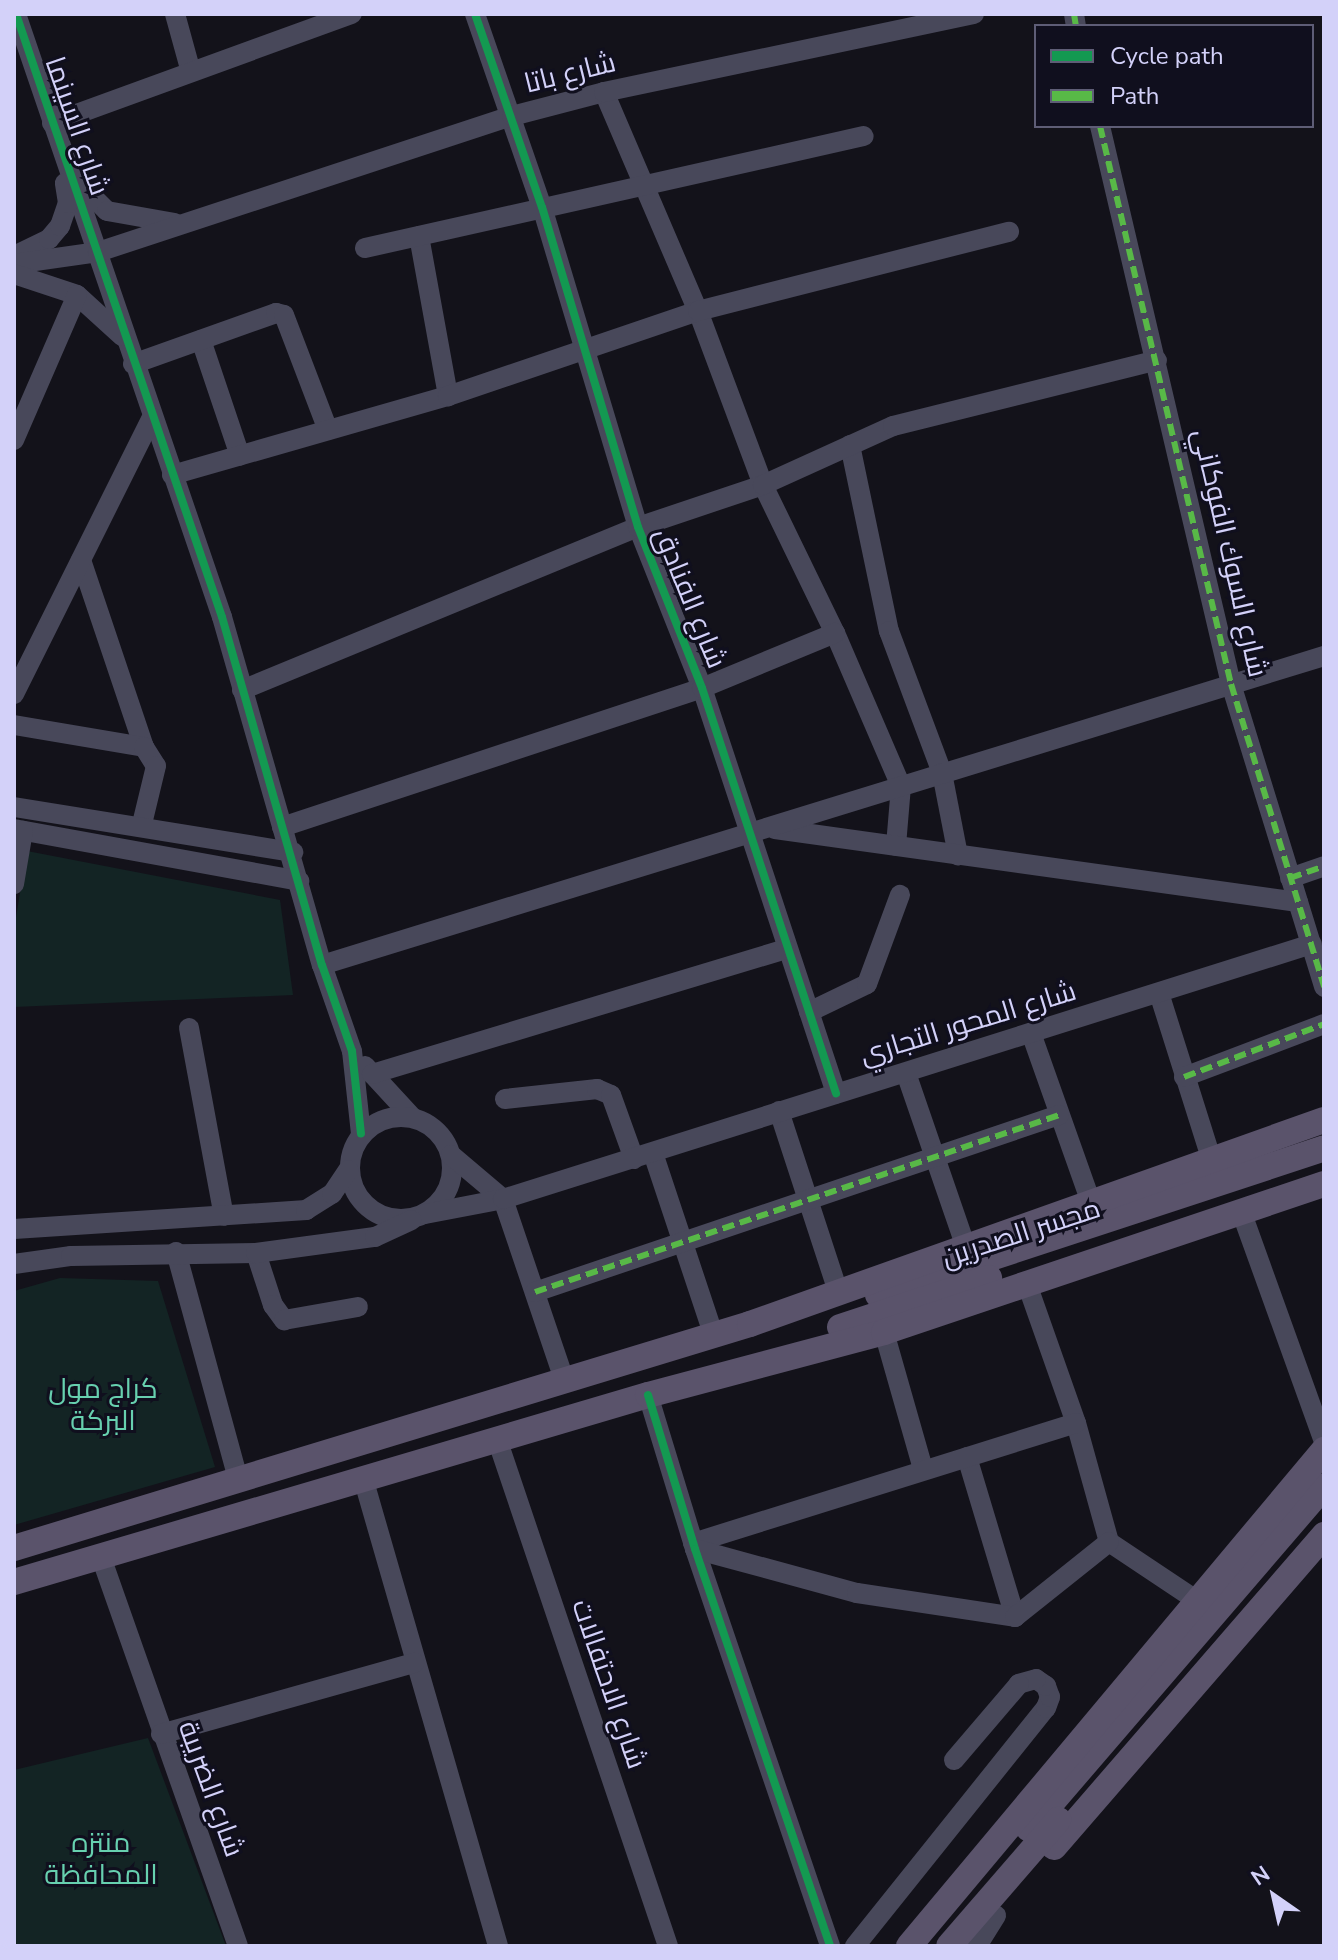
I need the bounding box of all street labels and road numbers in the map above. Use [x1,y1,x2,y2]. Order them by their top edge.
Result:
street label: شارع باتا [521,45,619,101]
street label: شارع السينما [38,52,116,200]
street label: شارع السوك الفوكاني [1185,426,1275,680]
street label: شارع الفنادق [647,523,733,673]
street label: شارع المحور التجاري [856,974,1080,1072]
street label: مجسر الصدرين [937,1192,1105,1274]
street label: شارع الاحتفالات [564,1595,654,1773]
street label: شارع الضريبة [171,1716,251,1862]

